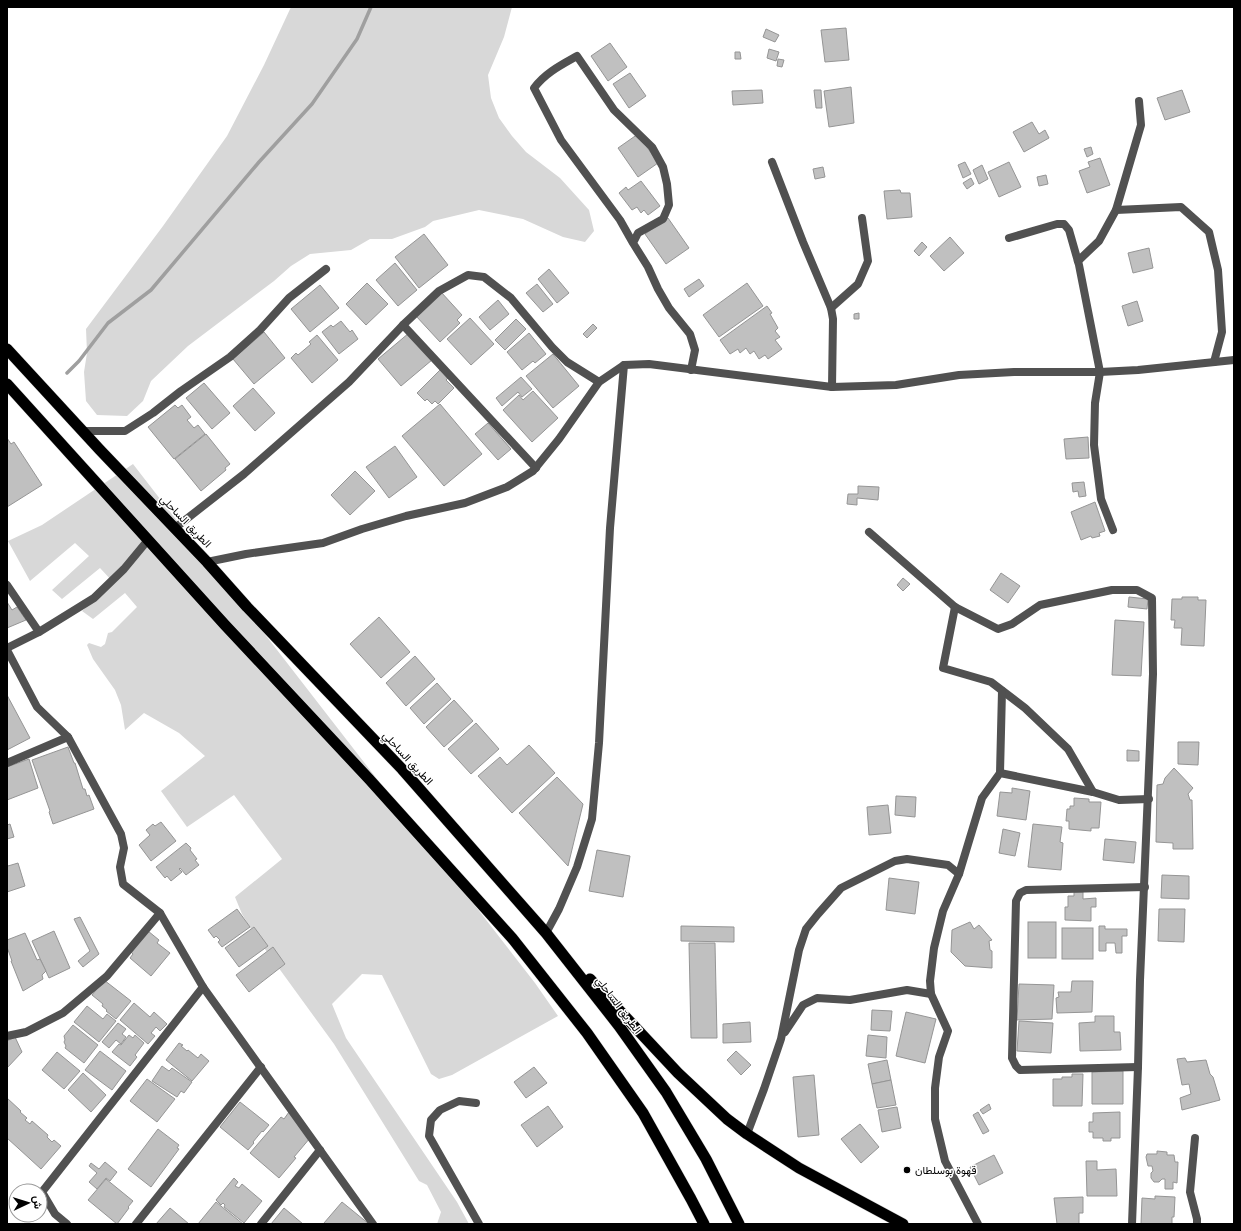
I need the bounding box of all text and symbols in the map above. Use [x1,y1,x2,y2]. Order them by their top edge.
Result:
street label: الطريق الساحلي [155,492,215,552]
street label: الطريق الساحلي [377,728,436,790]
street label: الطريق الساحلي [591,974,645,1038]
place label: قهوة بوسلطان [915,1163,976,1178]
marker: قهوة بوسلطان [902,1165,912,1175]
north arrow [8,1183,48,1223]
text: ش [30,1195,45,1209]

